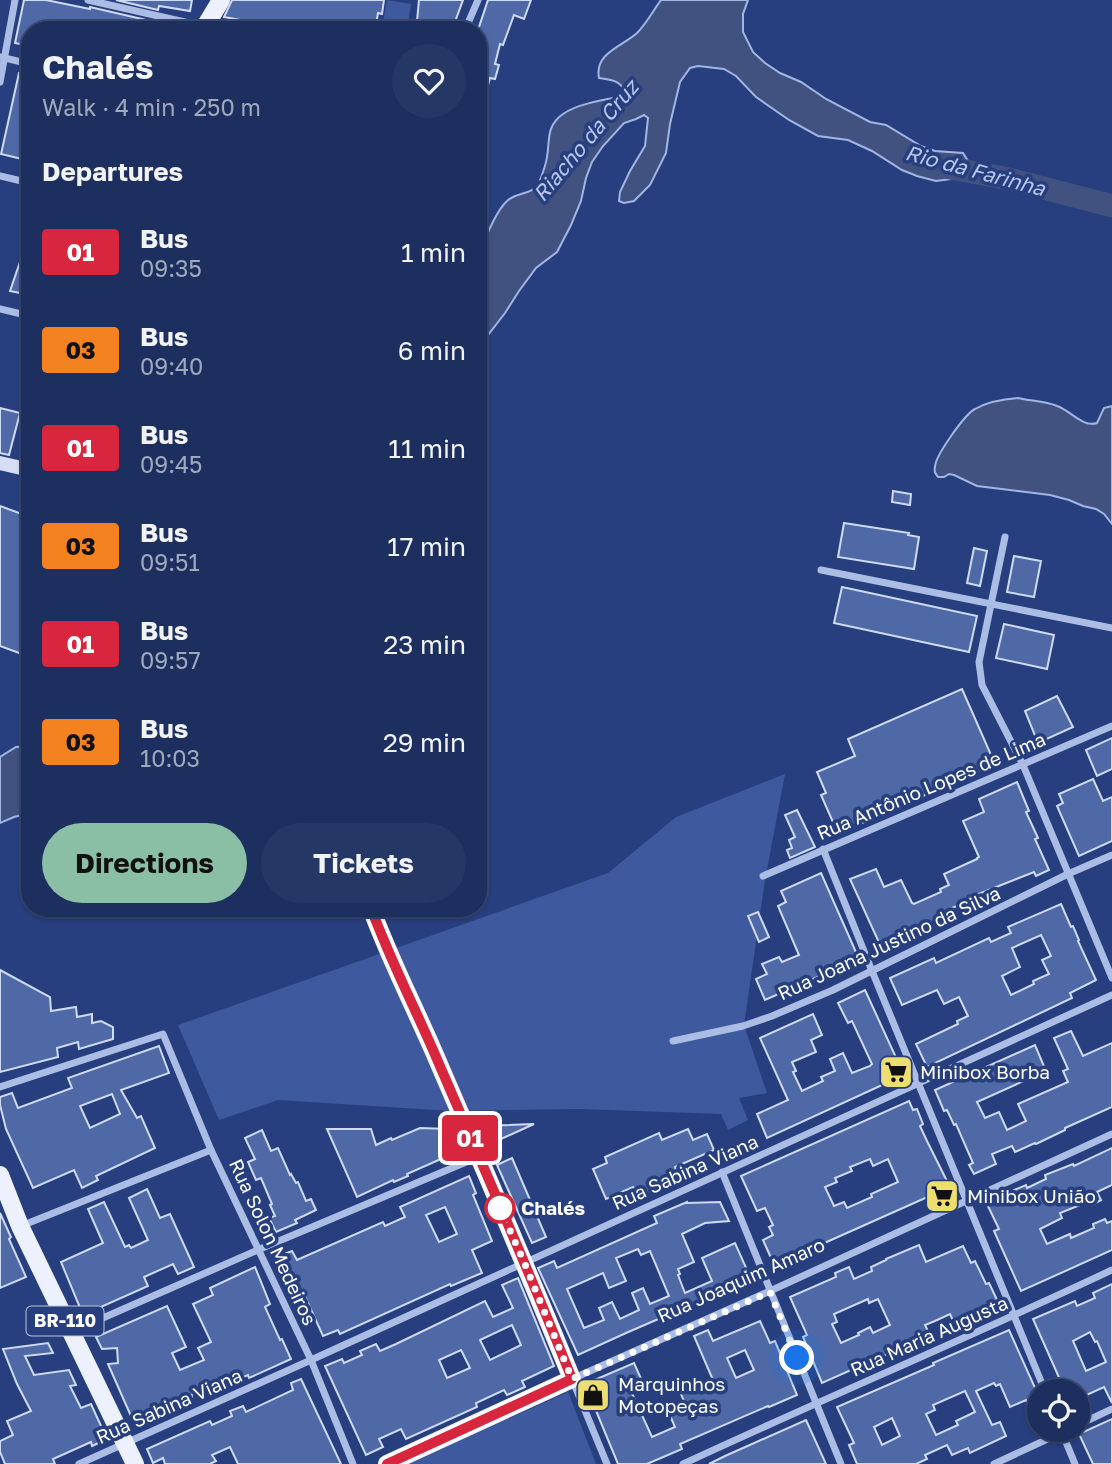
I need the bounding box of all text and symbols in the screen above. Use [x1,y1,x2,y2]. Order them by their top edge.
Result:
button: heart [392,44,466,118]
text: Chalés [42,47,153,86]
water label: Riacho da Cruz [527,73,645,206]
text: Walk · 4 min · 250 m [42,93,261,121]
water label: Rio da Farinha [903,139,1049,201]
text: Departures [42,156,183,187]
text: Bus [140,223,188,254]
text: 01 [67,237,94,266]
text: 1 min [401,237,466,268]
text: 09:35 [140,254,202,282]
text: Bus [140,321,188,352]
text: 03 [65,335,96,364]
text: 6 min [398,335,466,366]
text: 09:40 [140,352,203,380]
text: Bus [140,419,188,450]
text: 01 [67,433,94,462]
text: 11 min [388,433,466,464]
text: 09:45 [140,450,202,478]
text: Bus [140,517,188,548]
text: 03 [65,531,96,560]
text: 17 min [387,531,466,562]
text: 09:51 [140,548,200,576]
text: Bus [140,615,188,646]
text: 01 [67,629,94,658]
text: 23 min [383,629,466,660]
text: 09:57 [140,646,201,674]
text: Bus [140,713,188,744]
text: 03 [65,727,96,756]
text: 29 min [383,727,466,758]
street label: Rua Antônio Lopes de Lima [813,727,1049,844]
text: 10:03 [140,744,200,772]
button: Directions [42,823,247,903]
button: Tickets [261,823,466,903]
street label: Rua Joana Justino da Silva [774,881,1004,1004]
supermarket icon: Minibox Borba [877,1053,915,1091]
place label: Minibox Borba [920,1060,1050,1083]
line badge: 01 [438,1115,502,1161]
text: 01 [456,1123,484,1152]
street label: Rua Sabina Viana [608,1129,761,1214]
street label: Rua Solon Medeiros [225,1155,322,1329]
supermarket icon: Minibox União [923,1177,961,1215]
place label: Minibox União [967,1184,1096,1207]
marker: Chalés [485,1193,515,1223]
place label: Chalés [521,1196,585,1219]
street label: Rua Joaquim Amaro [653,1232,828,1327]
street label: Rua Maria Augusta [846,1290,1011,1381]
road number: BR-110 [27,1306,104,1336]
your location [779,1340,814,1375]
street label: Rua Sabina Viana [92,1363,245,1448]
place label: Marquinhos Motopeças [618,1372,725,1417]
shop icon: Marquinhos Motopeças [574,1376,612,1414]
map controls [1027,1379,1090,1442]
button: locate [1027,1379,1090,1442]

